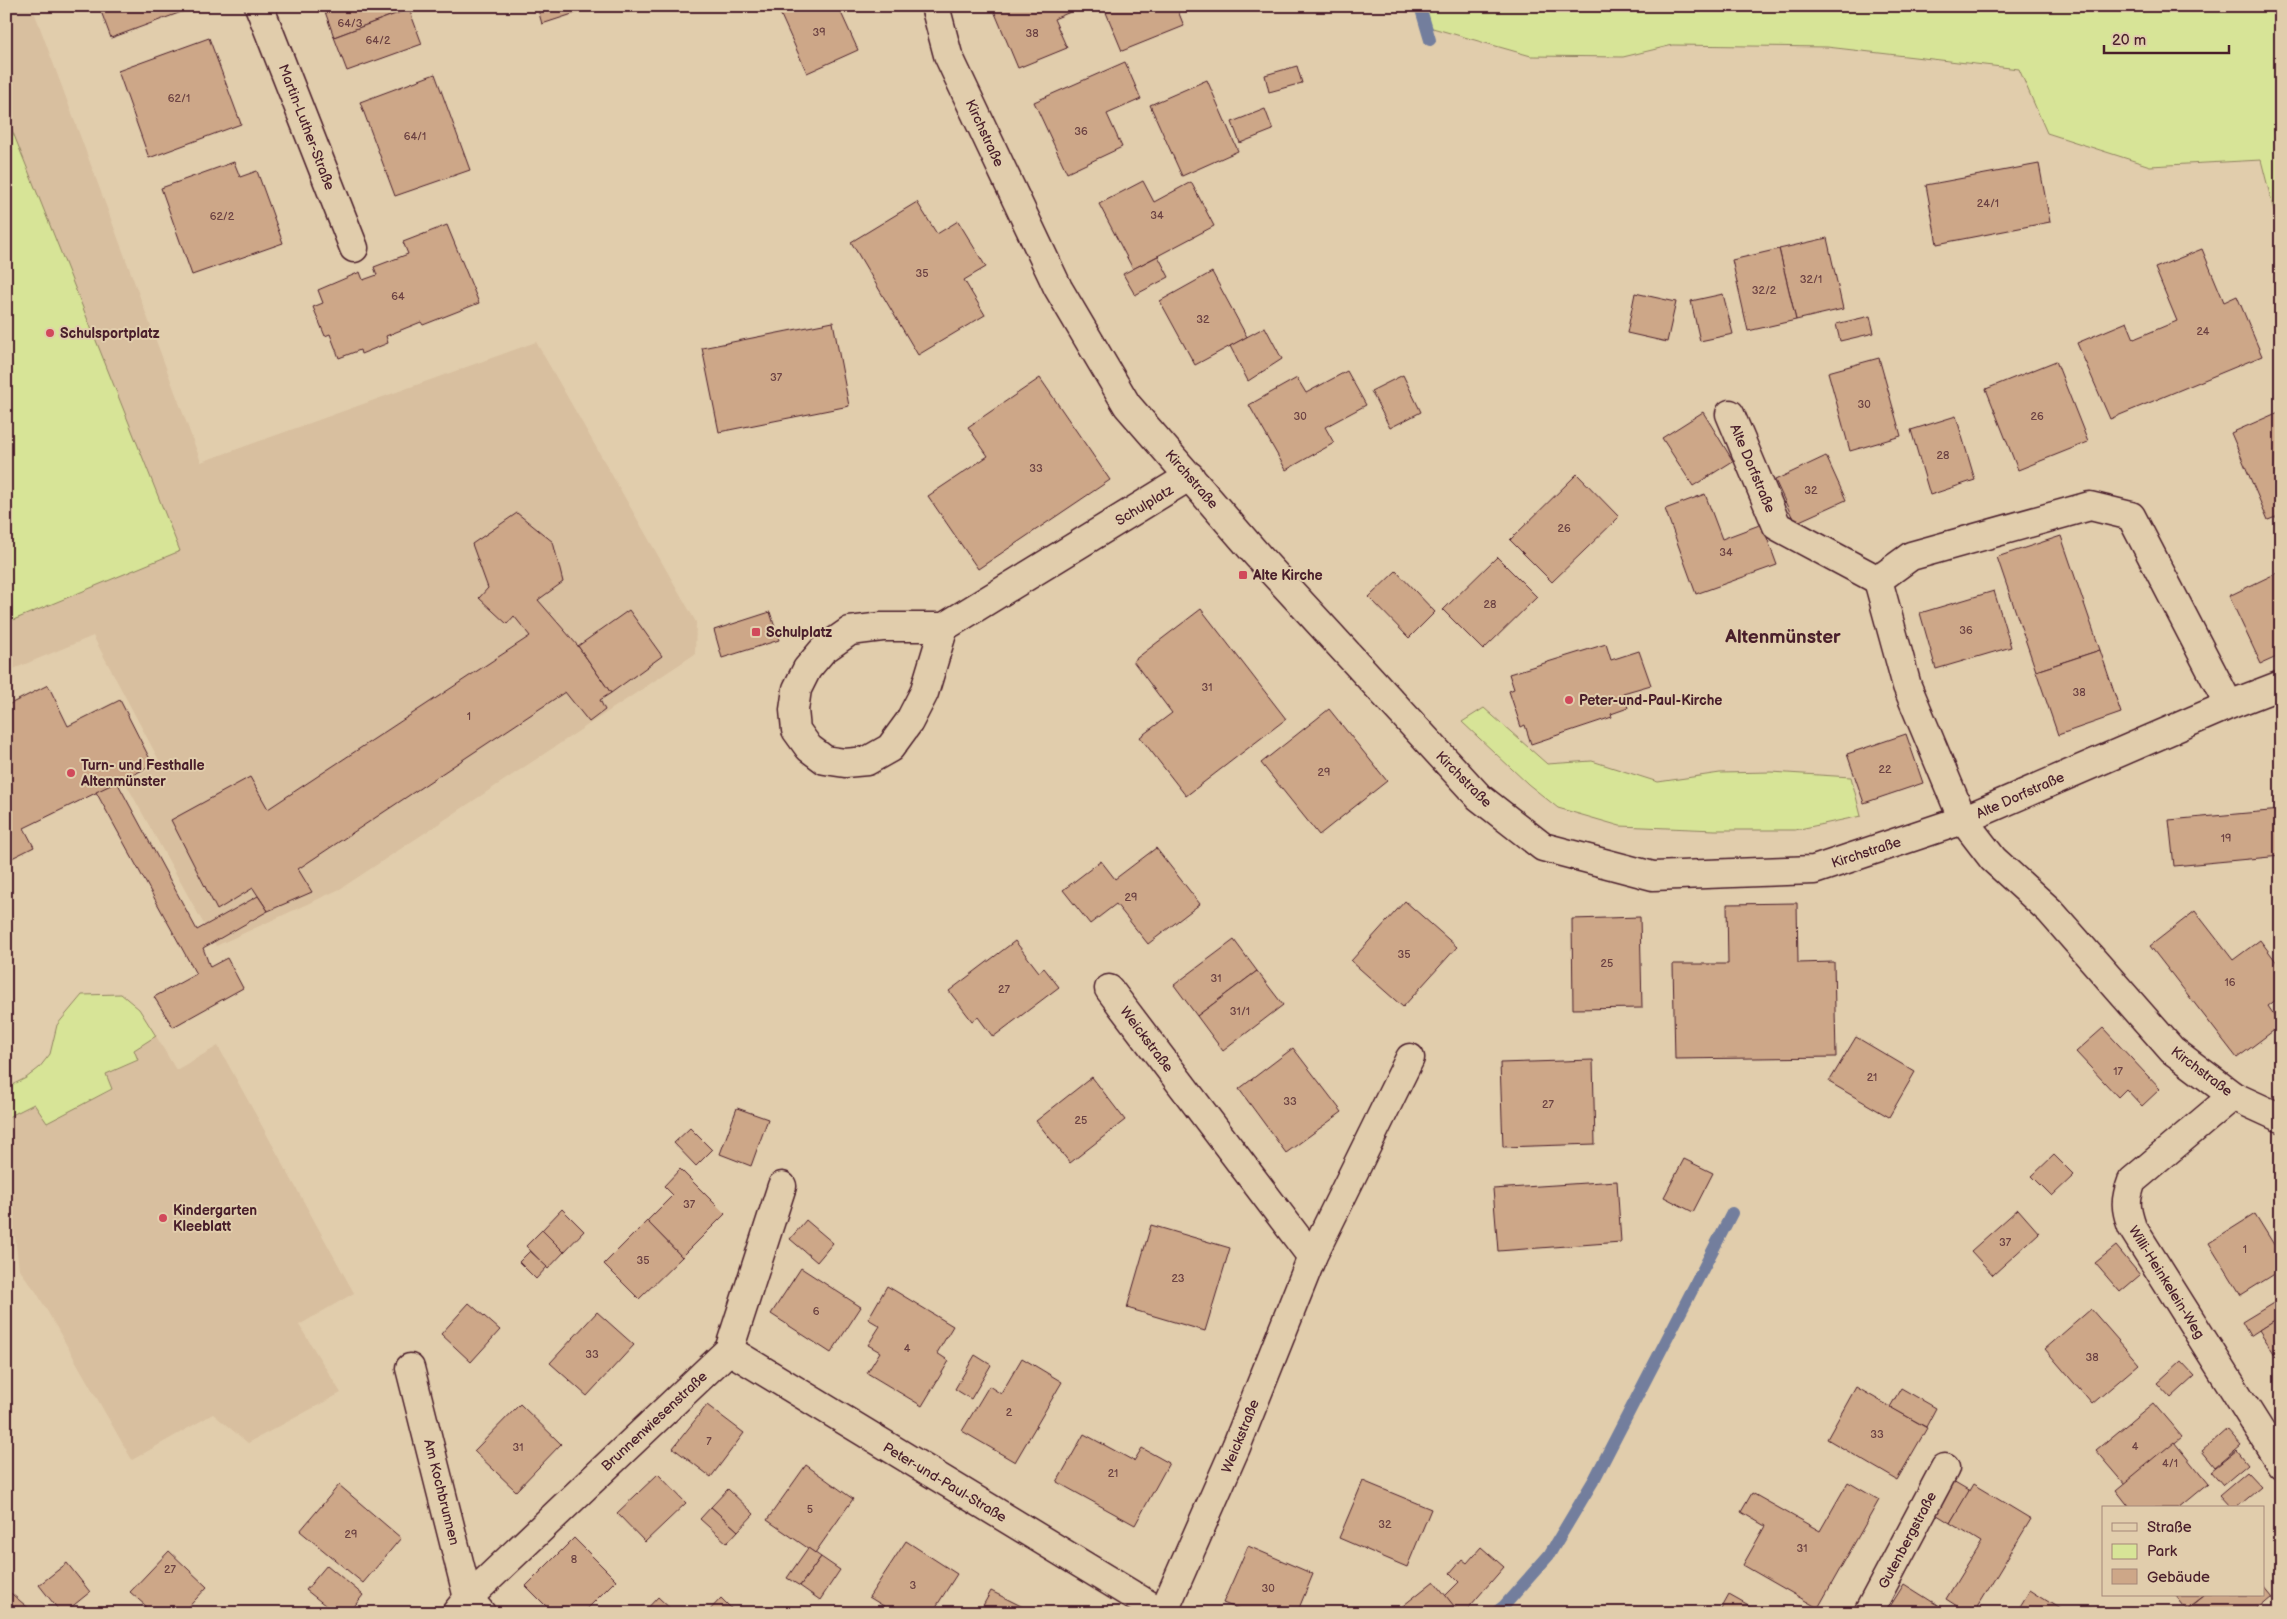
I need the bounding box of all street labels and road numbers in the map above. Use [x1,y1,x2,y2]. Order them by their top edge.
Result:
street label: Martin-Luther-Straße [275,62,338,192]
street label: Kirchstraße [962,97,1008,170]
street label: Alte Dorfstraße [1726,421,1779,515]
street label: Kirchstraße [1161,446,1222,512]
street label: Schulplatz [1112,481,1177,529]
street label: Kirchstraße [1432,748,1495,811]
street label: Alte Dorfstraße [1974,768,2067,822]
street label: Kirchstraße [1829,833,1903,872]
street label: Weickstraße [1116,1003,1177,1076]
street label: Kirchstraße [2168,1043,2236,1100]
street label: Willi-Heinkelein-Weg [2125,1223,2208,1342]
street label: Brunnenwiesenstraße [598,1368,711,1475]
street label: Weickstraße [1218,1397,1263,1475]
street label: Am Kochbrunnen [420,1437,463,1547]
street label: Peter-und-Paul-Straße [880,1439,1010,1526]
street label: Gutenbergstraße [1875,1489,1940,1592]

